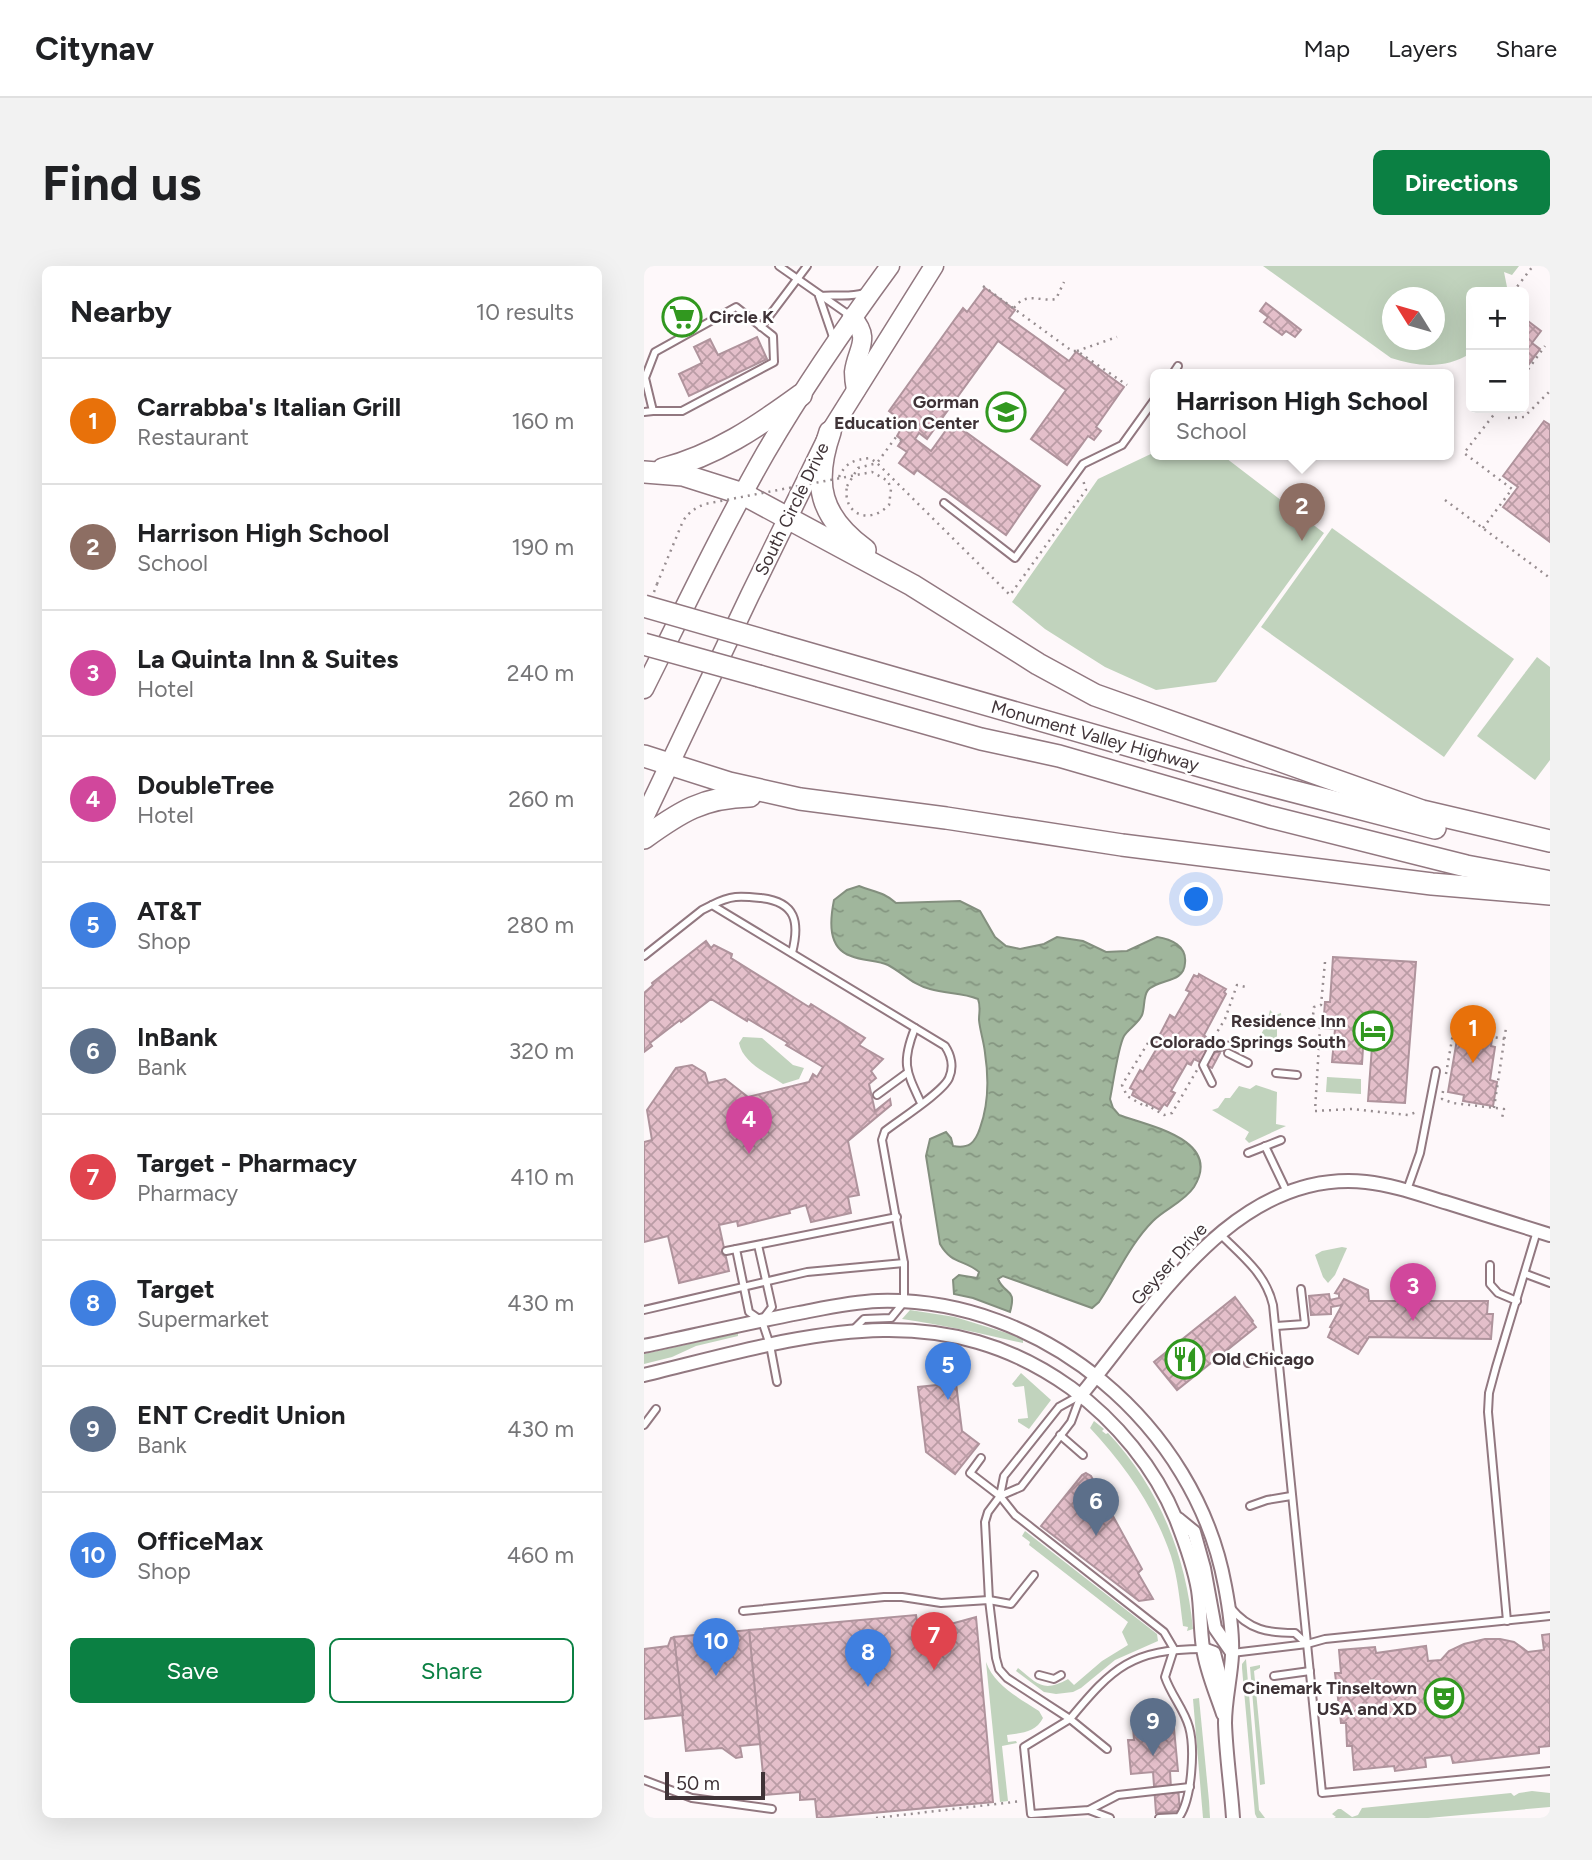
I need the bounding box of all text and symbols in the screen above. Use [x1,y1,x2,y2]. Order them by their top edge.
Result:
text: Citynav [35,29,154,68]
text: Map [1303,34,1350,63]
text: Layers [1388,34,1457,63]
text: Share [1495,34,1557,63]
button: Directions [1373,150,1550,215]
text: Find us [42,153,201,212]
north arrow [1382,287,1445,350]
map controls [1466,287,1529,413]
button: + [1466,287,1529,350]
text: Nearby [70,293,172,330]
supermarket icon: Circle K [661,296,703,338]
text: 10 results [476,298,574,326]
place label: Circle K [709,306,774,328]
button: − [1466,350,1529,413]
popup [1150,369,1454,460]
text: Harrison High School [1176,385,1428,417]
text: Carrabba's Italian Grill [137,391,401,423]
place label: Gorman Education Center [834,391,979,434]
school or university icon: Gorman Education Center [985,391,1027,433]
text: 1 [88,407,98,435]
text: 160 m [511,407,574,435]
text: School [1176,417,1247,445]
text: Restaurant [137,423,249,451]
street label: South Circle Drive [750,439,834,579]
pin: 2 [1279,483,1325,541]
text: Harrison High School [137,517,389,549]
text: 2 [86,533,100,561]
text: 190 m [511,533,574,561]
text: School [137,549,208,577]
text: La Quinta Inn & Suites [137,643,398,675]
text: 3 [87,659,99,687]
text: 240 m [507,659,574,687]
text: Hotel [137,675,194,703]
street label: Monument Valley Highway [989,696,1202,776]
text: DoubleTree [137,769,274,801]
text: 4 [86,785,100,813]
text: 260 m [508,785,574,813]
text: Hotel [137,801,194,829]
your location [1179,882,1213,916]
text: AT&T [137,895,202,927]
text: 5 [86,911,100,939]
text: 280 m [507,911,574,939]
text: Shop [137,927,191,955]
pin: 1 [1450,1005,1496,1063]
place label: Residence Inn Colorado Springs South [1150,1010,1346,1053]
hotel icon: Residence Inn Colorado Springs South [1352,1010,1394,1052]
text: InBank [137,1021,218,1053]
text: 6 [86,1037,100,1065]
text: 320 m [509,1037,574,1065]
text: Bank [137,1053,187,1081]
pin: 4 [726,1096,772,1154]
text: Target - Pharmacy [137,1147,357,1179]
text: 7 [87,1163,99,1191]
text: 410 m [510,1163,574,1191]
text: Pharmacy [137,1179,238,1207]
street label: Geyser Drive [1126,1218,1212,1310]
pin: 3 [1390,1263,1436,1321]
text: Target [137,1273,215,1305]
text: 8 [86,1289,100,1317]
text: 430 m [507,1289,574,1317]
text: Supermarket [137,1305,269,1333]
restaurant icon: Old Chicago [1164,1338,1206,1380]
pin: 5 [925,1342,971,1400]
place label: Old Chicago [1212,1348,1314,1370]
text: ENT Credit Union [137,1399,346,1431]
text: 9 [86,1415,100,1443]
text: 430 m [507,1415,574,1443]
text: Bank [137,1431,187,1459]
pin: 6 [1073,1478,1119,1536]
text: OfficeMax [137,1525,263,1557]
text: 10 [81,1541,105,1569]
text: 460 m [507,1541,574,1569]
text: Shop [137,1557,191,1585]
pin: 7 [911,1612,957,1670]
pin: 10 [693,1618,739,1676]
pin: 8 [845,1629,891,1687]
button: Save [70,1638,315,1703]
button: Share [329,1638,574,1703]
place label: Cinemark Tinseltown USA and XD [1242,1677,1417,1720]
theatre icon: Cinemark Tinseltown USA and XD [1423,1677,1465,1719]
pin: 9 [1130,1698,1176,1756]
scale bar [665,1769,765,1801]
text: 50 m [676,1772,720,1795]

